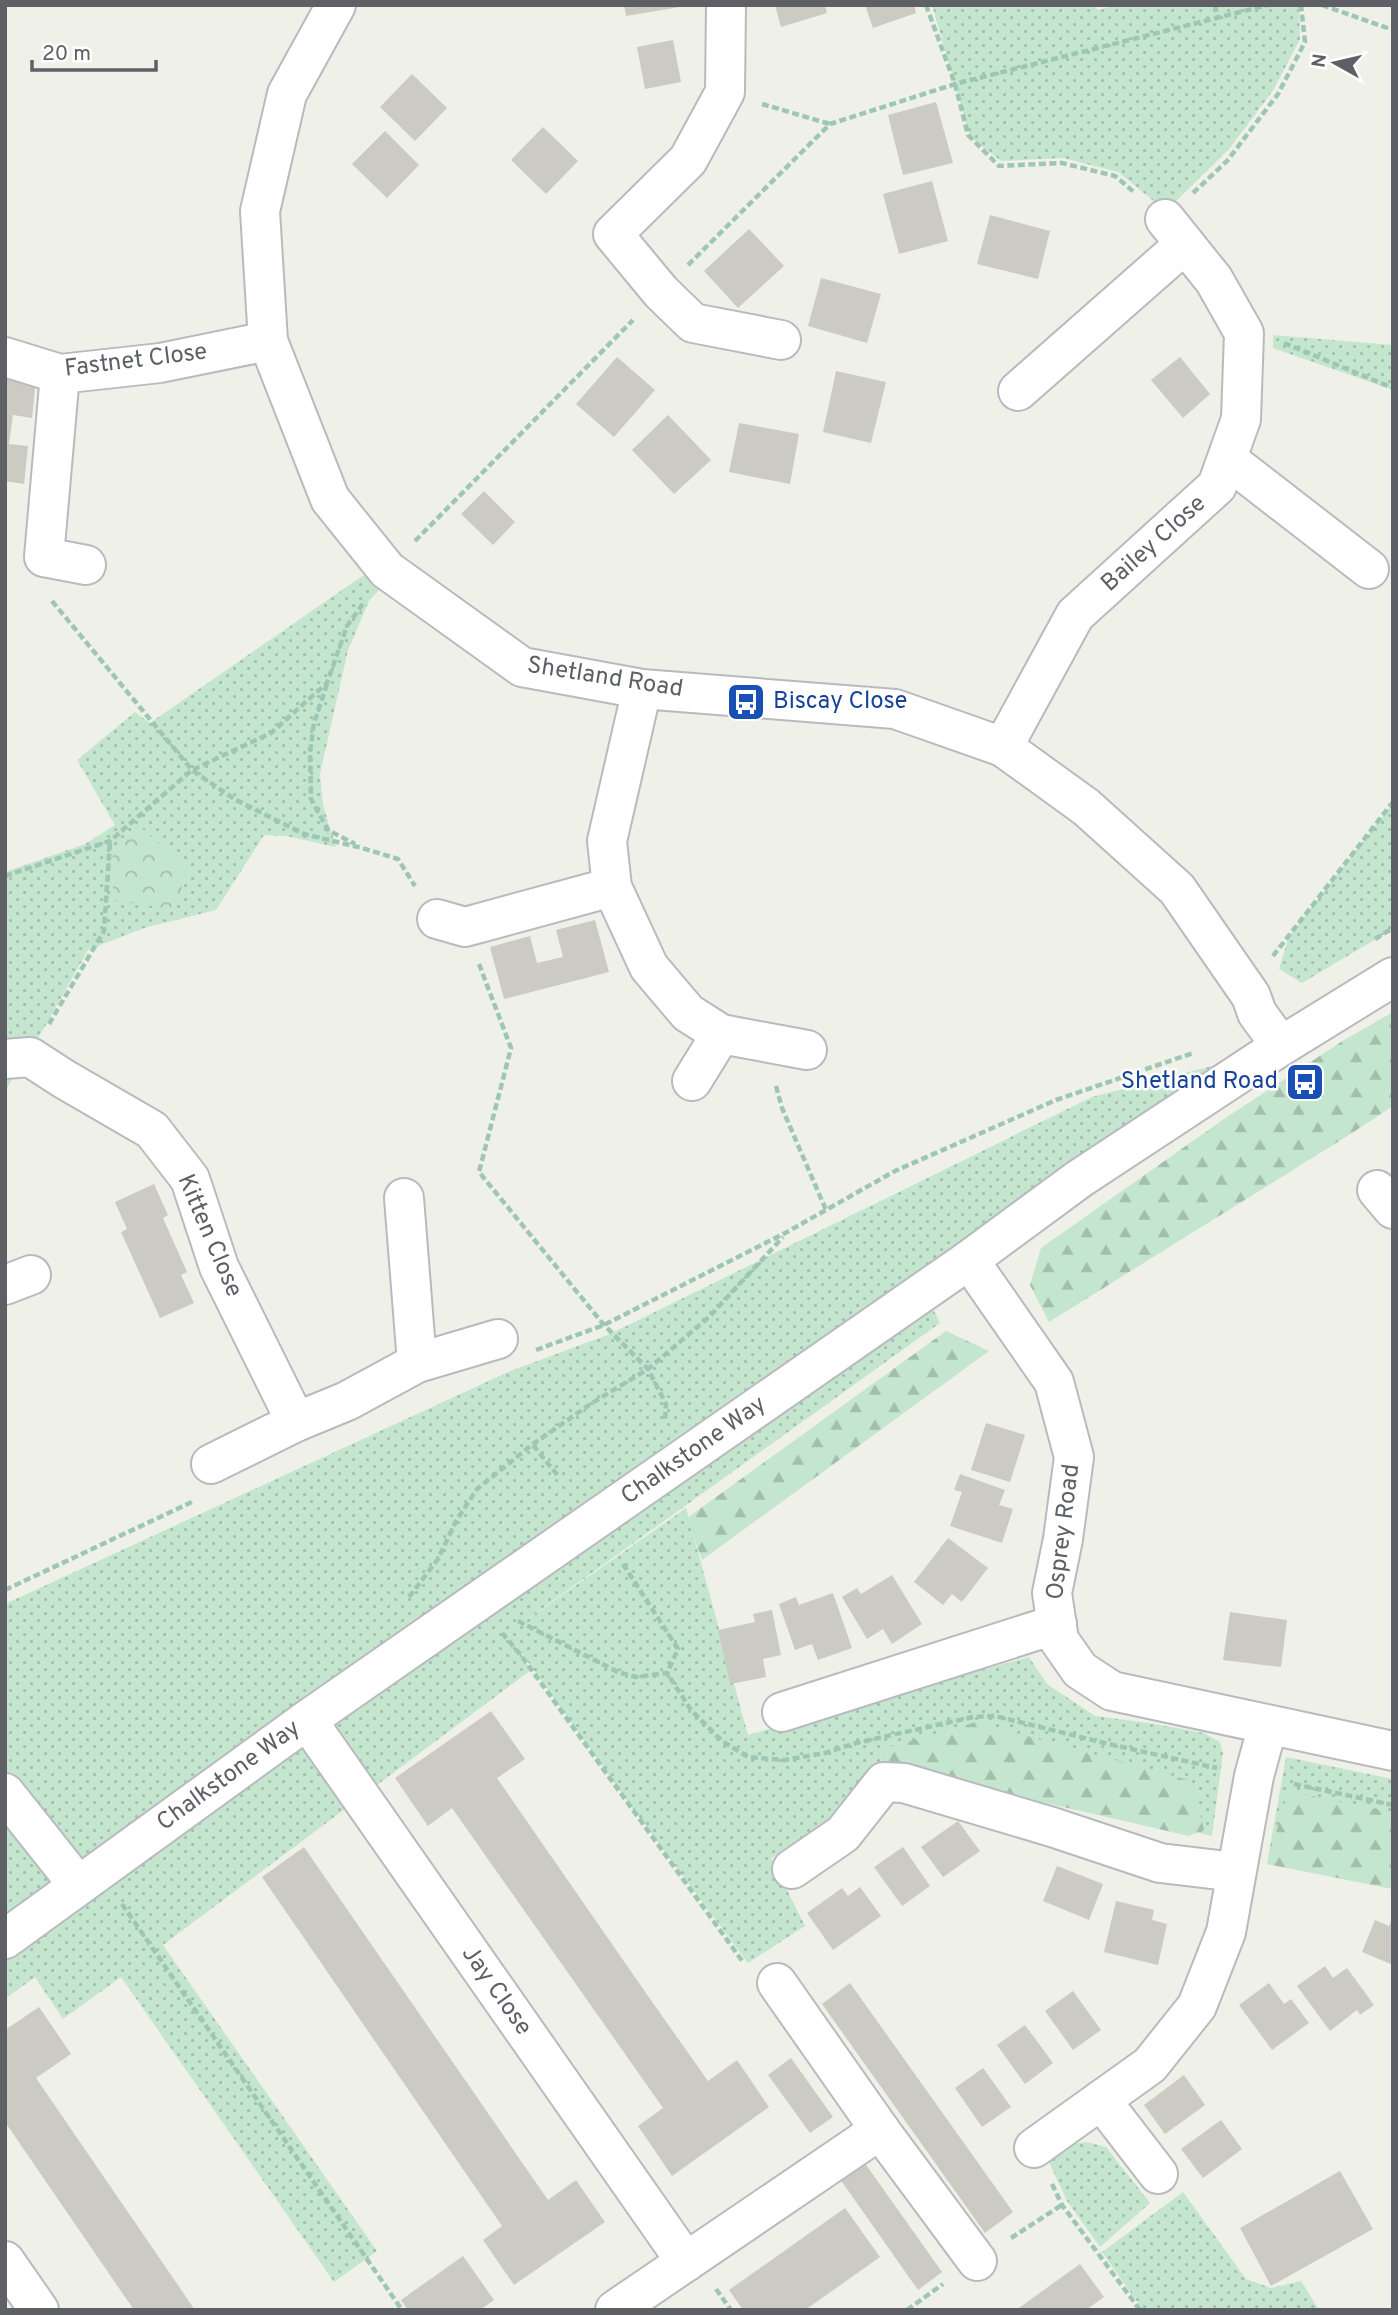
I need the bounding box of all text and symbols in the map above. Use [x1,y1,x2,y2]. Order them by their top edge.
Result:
scale bar [32,28,156,72]
north arrow [1300,28,1370,98]
text: 20 m [42,41,91,68]
text: N [1307,52,1333,69]
street label: Fastnet Close [63,337,209,385]
street label: Bailey Close [1095,489,1213,599]
street label: Shetland Road [525,651,685,705]
bus stop icon: Biscay Close [725,681,767,723]
place label: Biscay Close [773,687,907,717]
bus stop icon: Shetland Road [1284,1061,1326,1103]
place label: Shetland Road [1121,1067,1278,1097]
street label: Kitten Close [170,1170,248,1302]
street label: Chalkstone Way [616,1390,772,1512]
street label: Osprey Road [1041,1462,1087,1602]
street label: Chalkstone Way [151,1714,307,1838]
street label: Jay Close [454,1940,538,2042]

